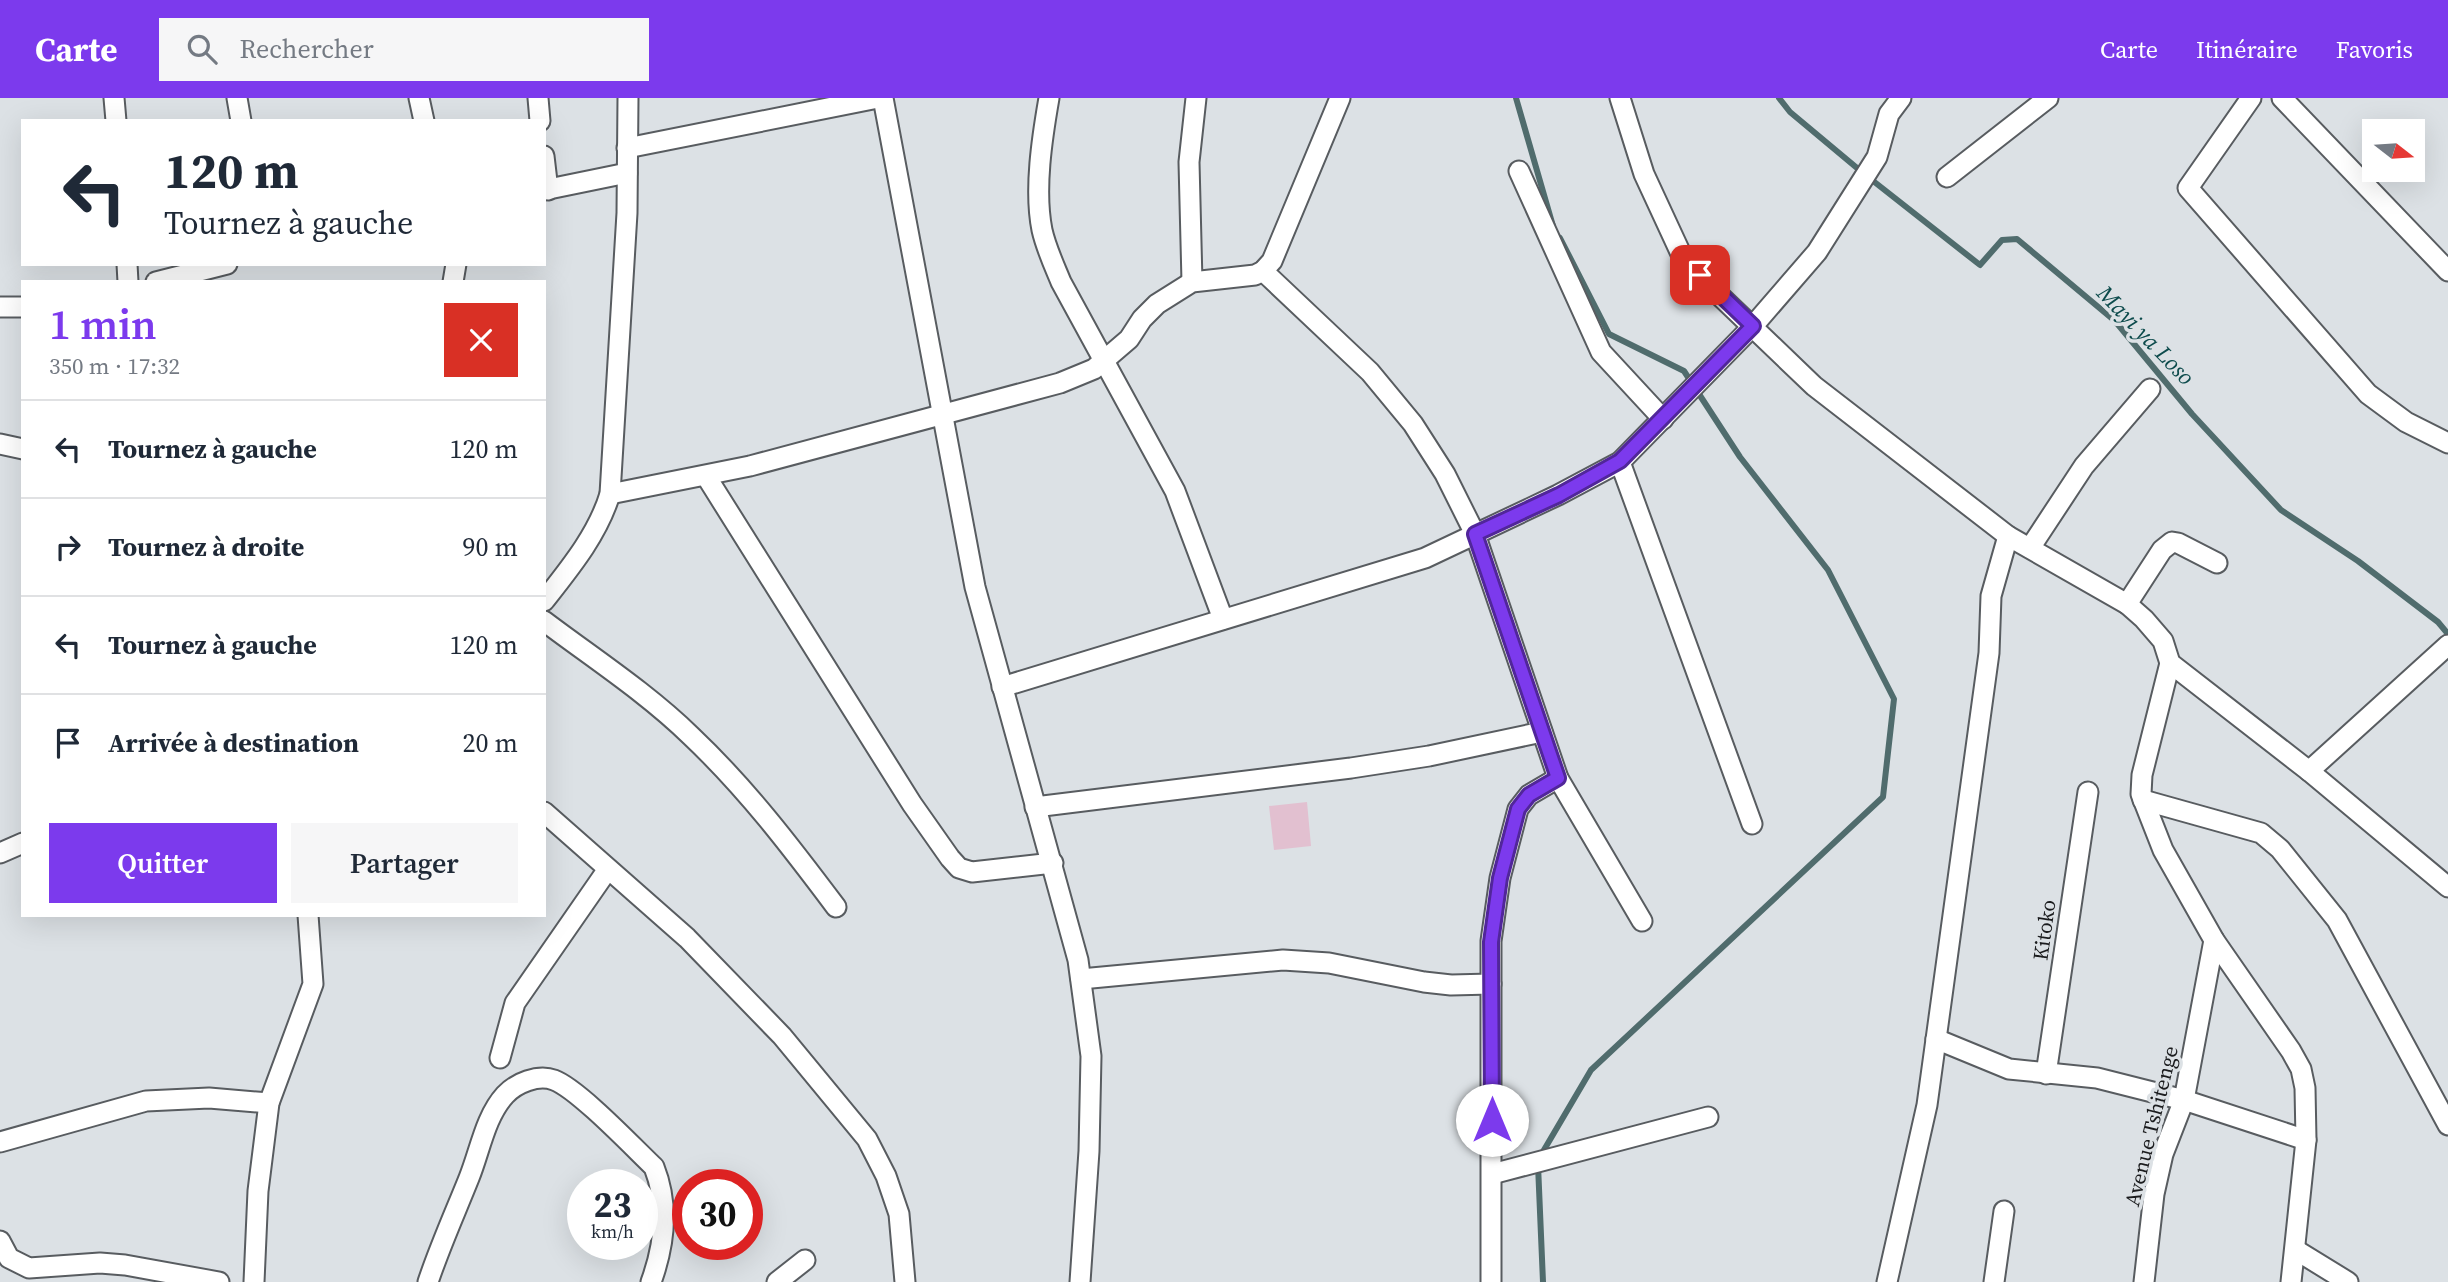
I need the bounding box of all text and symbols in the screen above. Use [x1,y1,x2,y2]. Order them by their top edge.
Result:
search box [159,18,649,81]
text: Carte [35,27,117,72]
icon: search [183,30,221,68]
text: Rechercher [239,31,374,67]
text: Carte [2100,33,2158,66]
text: Itinéraire [2196,33,2298,66]
text: Favoris [2336,33,2413,66]
north arrow [2362,119,2426,182]
map controls [2362,119,2425,182]
text: 120 m [164,137,299,204]
icon: left [49,147,140,238]
text: Tournez à gauche [164,201,413,245]
pin [1670,245,1730,305]
icon: arrive [1681,256,1719,294]
water label: Mayi ya Loso [2089,277,2202,392]
text: 1 min [49,295,157,353]
button: close [444,303,518,377]
text: 350 m · 17:32 [49,350,180,382]
icon: left [49,430,87,468]
text: Tournez à gauche [108,431,317,467]
text: 120 m [450,431,518,467]
icon: right [49,528,87,566]
text: Tournez à droite [108,529,304,565]
text: 90 m [463,529,518,565]
icon: left [49,626,87,664]
text: Tournez à gauche [108,627,317,663]
text: 120 m [450,627,518,663]
icon: arrive [49,724,87,762]
text: Arrivée à destination [108,725,359,761]
text: 20 m [463,725,518,761]
button: Quitter [49,823,277,903]
button: Partager [291,823,518,903]
street label: Kitoko [2025,898,2063,962]
street label: Avenue Tshitenge [2117,1043,2185,1209]
position arrow [1455,1083,1529,1157]
speed limit sign: 30 [672,1169,763,1260]
text: 23 [594,1181,631,1229]
text: km/h [591,1219,634,1244]

